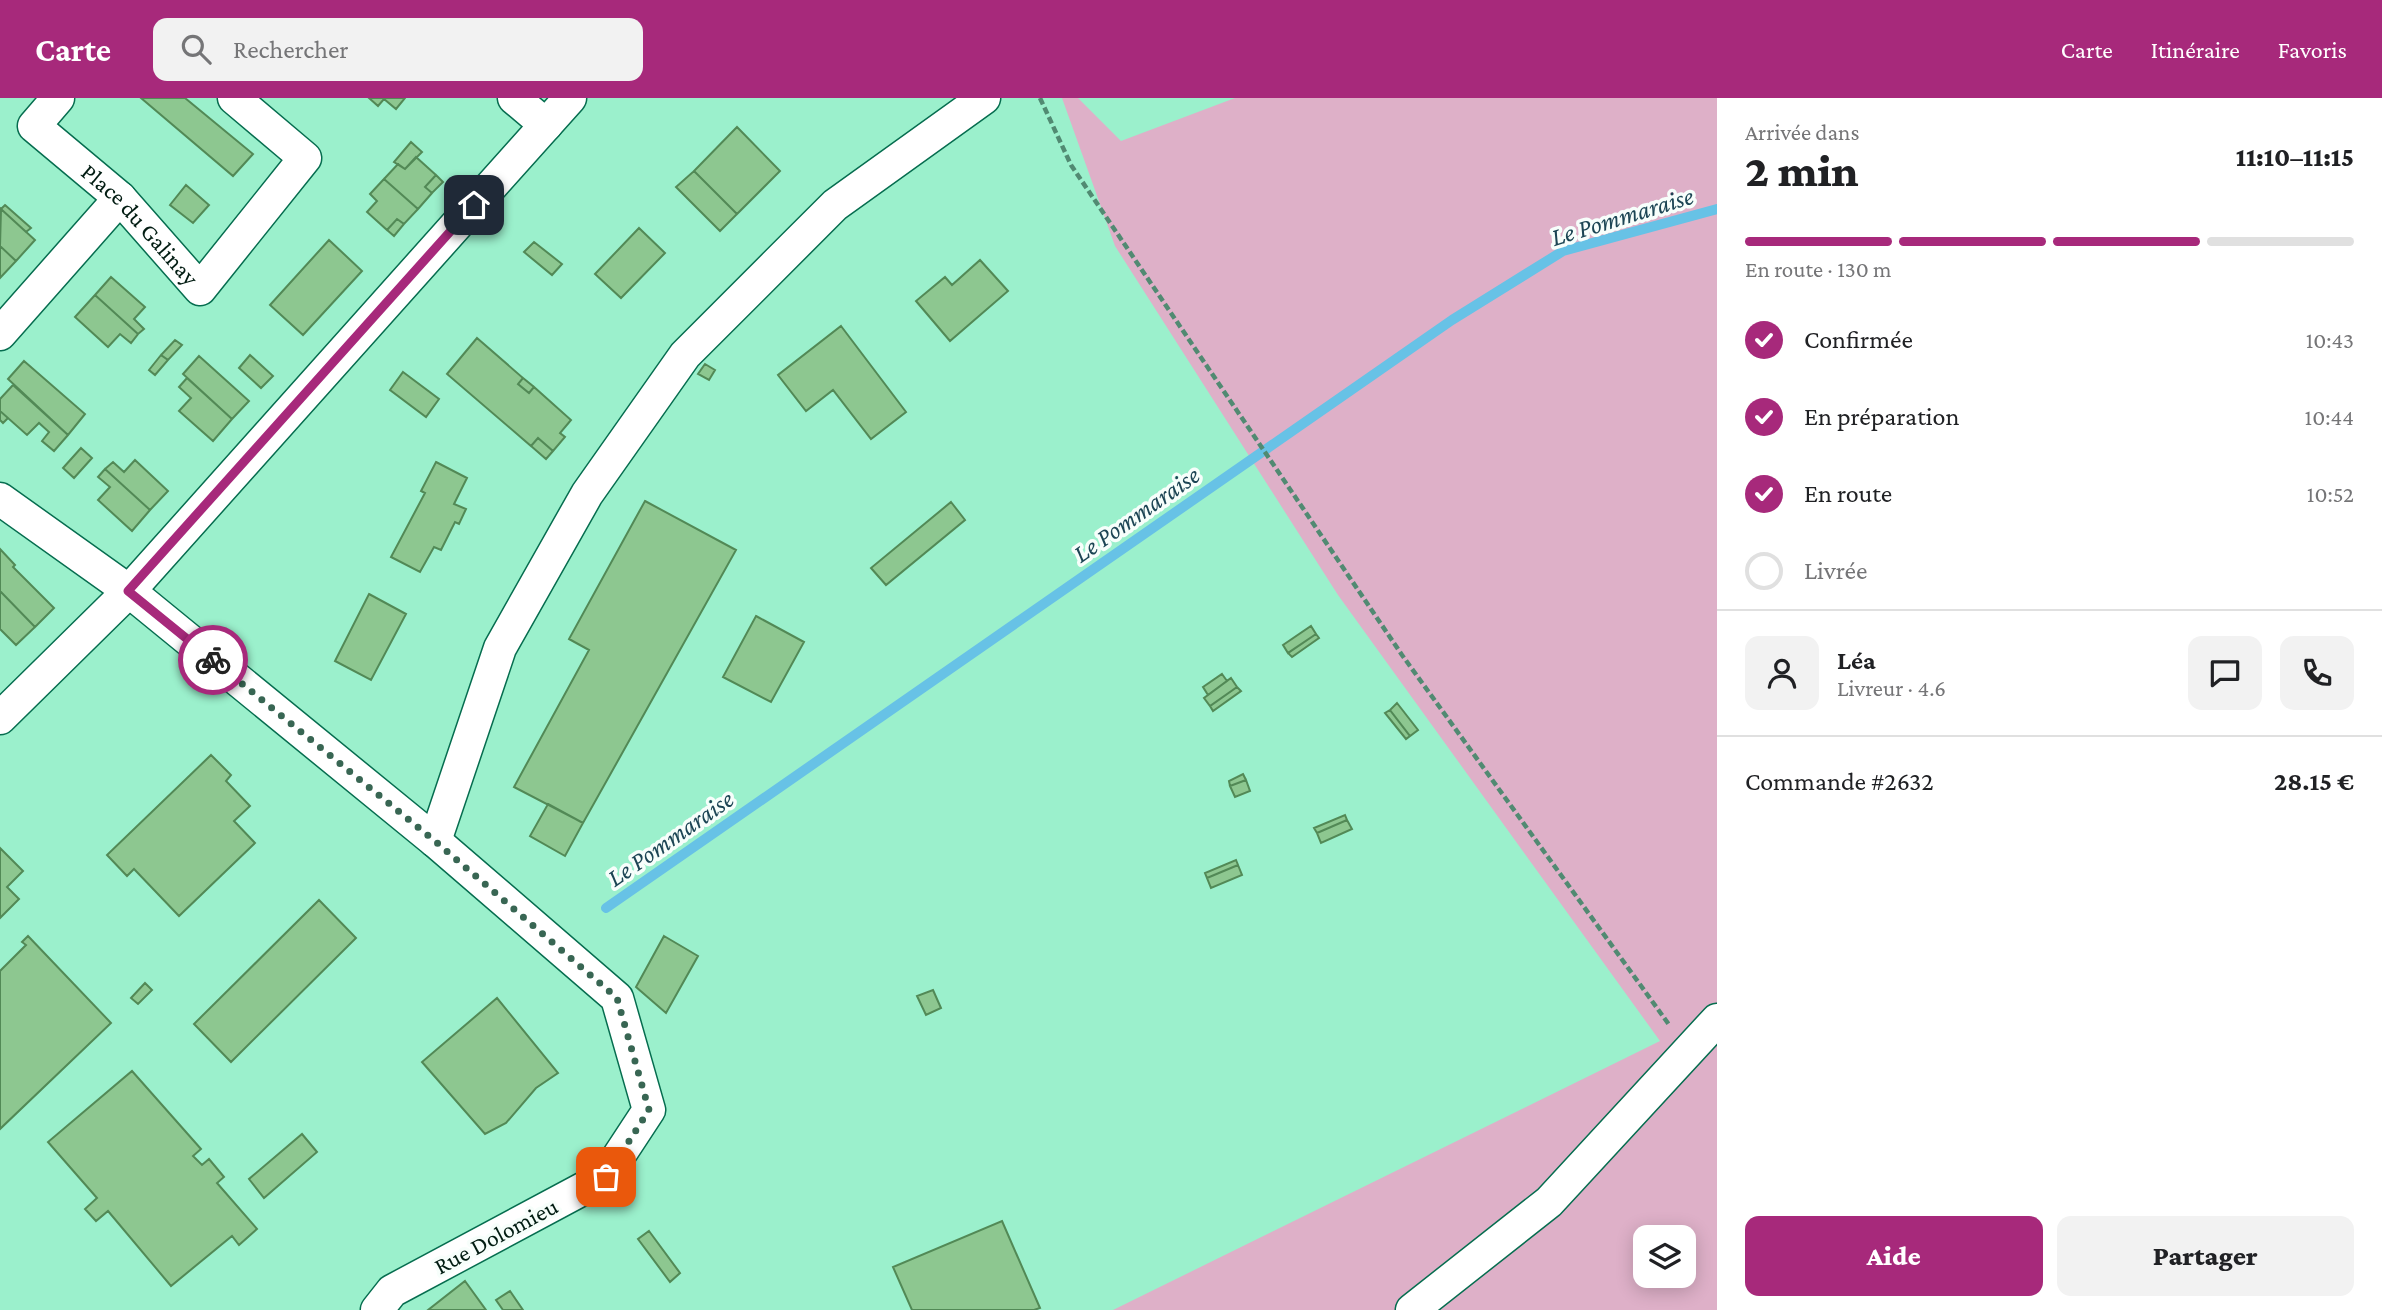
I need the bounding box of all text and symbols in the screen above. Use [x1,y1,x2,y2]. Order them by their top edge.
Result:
search box [153,18,643,81]
icon: search [177,30,215,68]
text: Carte [35,31,111,68]
text: Rechercher [233,35,349,64]
text: Carte [2061,36,2113,63]
text: Itinéraire [2151,36,2240,63]
text: Favoris [2278,36,2347,63]
text: Arrivée dans [1745,119,1860,145]
text: 11:10–11:15 [2236,143,2354,172]
text: 2 min [1745,145,1859,196]
street label: Place du Galinay [76,158,205,291]
pin [444,175,504,235]
water label: Le Pommaraise [1547,181,1697,252]
icon: home [455,186,493,224]
text: En route · 130 m [1745,256,1892,282]
icon: check [1745,321,1783,359]
text: Confirmée [1804,325,1913,354]
text: 10:43 [2306,327,2354,353]
icon: check [1745,398,1783,436]
text: En préparation [1804,402,1959,431]
text: 10:44 [2305,404,2354,430]
water label: Le Pommaraise [1068,460,1205,569]
icon: check [1745,475,1783,513]
text: En route [1804,479,1892,508]
text: 10:52 [2307,481,2354,507]
text: Livrée [1804,556,1867,585]
courier [178,625,248,695]
button: person [1745,636,1819,710]
button: chat [2188,636,2262,710]
button: phone [2280,636,2354,710]
icon: bike [194,641,232,679]
text: Léa [1837,646,1876,675]
text: Livreur · 4.6 [1837,675,1946,701]
text: Commande #2632 [1745,767,1934,796]
text: 28.15 € [2274,767,2354,796]
water label: Le Pommaraise [602,784,739,893]
pin [576,1147,636,1207]
icon: bag [587,1158,625,1196]
street label: Rue Dolomieu [430,1192,562,1279]
button: Aide [1745,1216,2043,1296]
button: Partager [2057,1216,2354,1296]
map controls [1633,1225,1696,1288]
button: layers [1633,1225,1696,1288]

